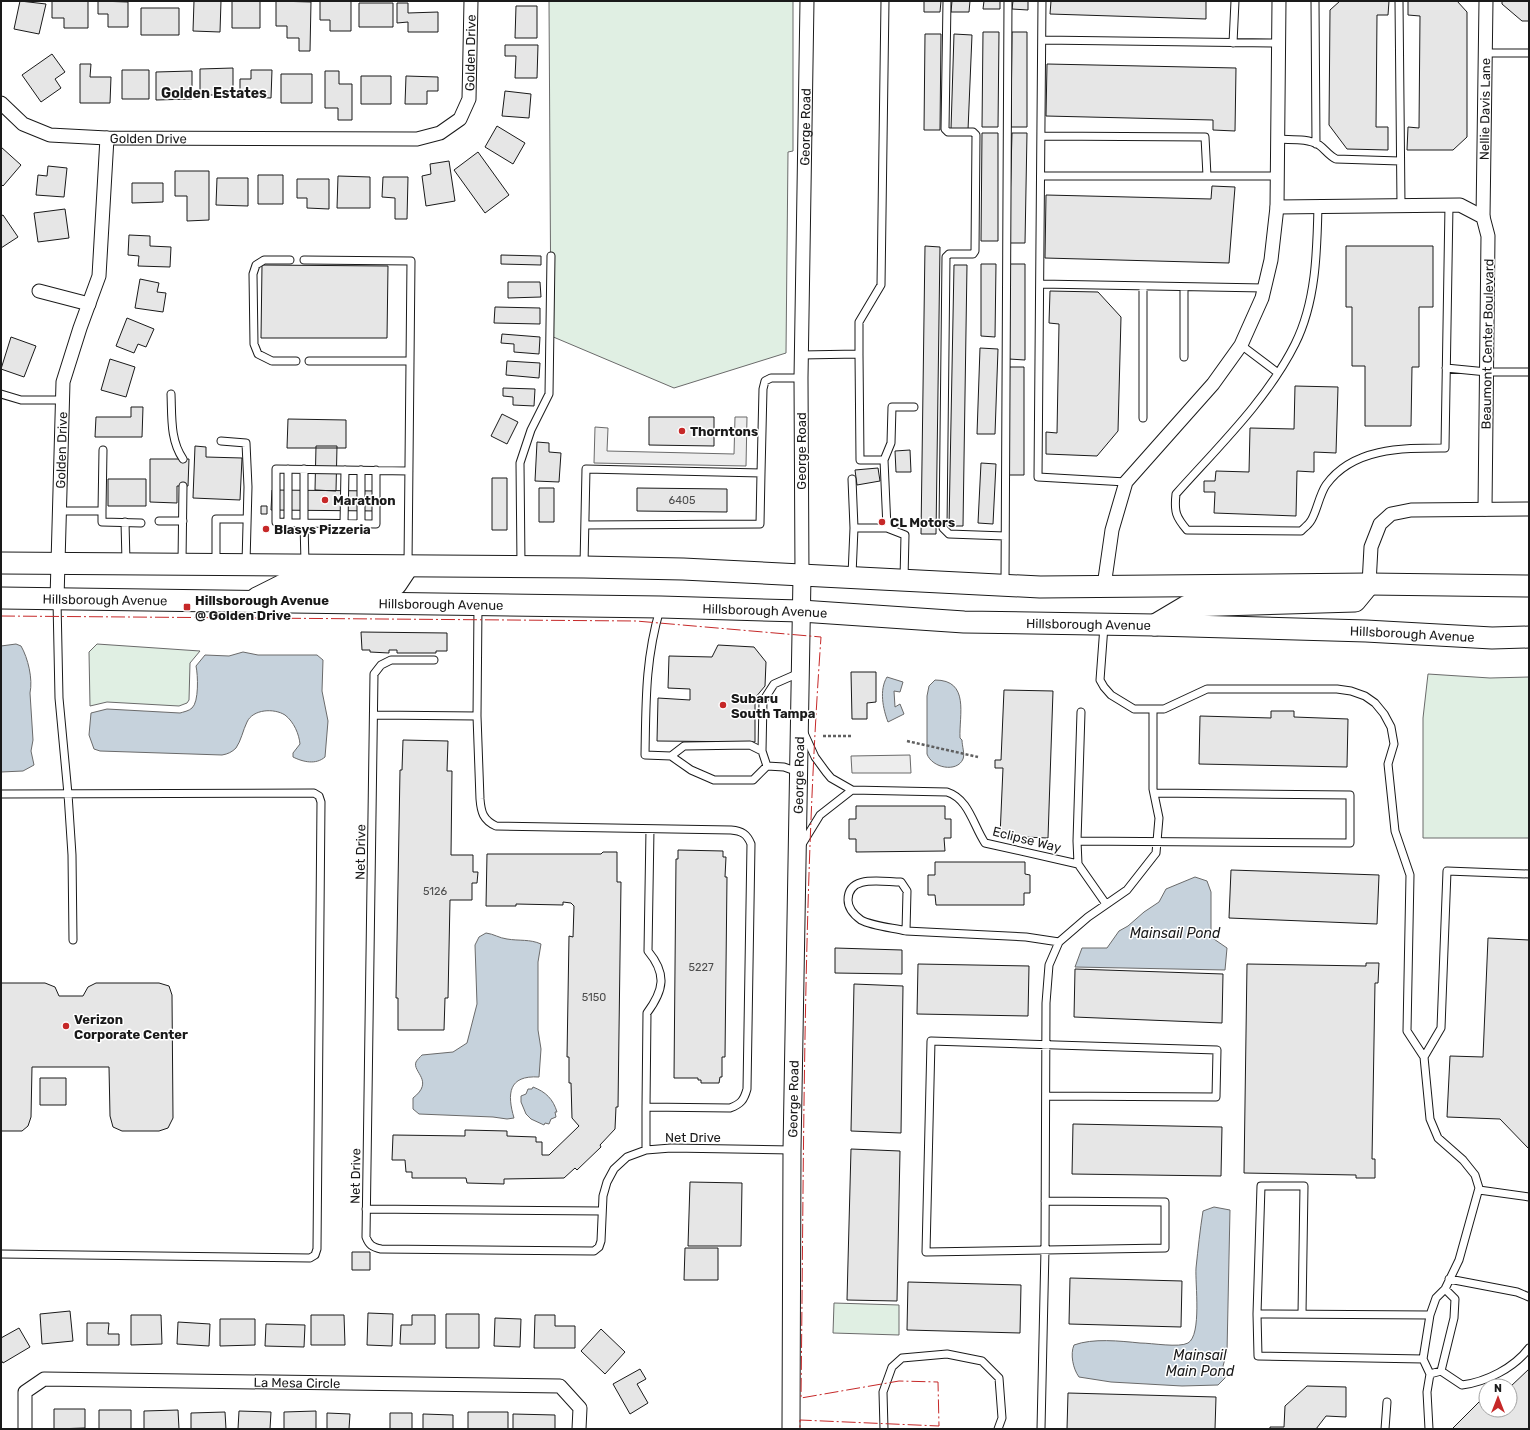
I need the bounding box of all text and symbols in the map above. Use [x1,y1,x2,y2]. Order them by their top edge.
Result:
street label: Golden Drive [462,14,479,91]
street label: Nellie Davis Lane [1477,58,1493,160]
district label: Golden Estates [161,85,267,102]
street label: George Road [797,88,814,166]
street label: Golden Drive [110,131,187,146]
street label: Beaumont Center Boulevard [1479,258,1496,430]
street label: Golden Drive [53,411,70,489]
street label: George Road [794,412,810,490]
place label: Thorntons [690,424,758,439]
marker: Thorntons [677,426,687,436]
place label: Marathon [333,493,396,508]
house number: 6405 [669,494,696,507]
marker: Marathon [320,495,330,505]
place label: CL Motors [890,515,955,530]
marker: CL Motors [877,517,887,527]
place label: Blasys Pizzeria [274,522,371,537]
marker: Blasys Pizzeria [261,524,271,534]
street label: Hillsborough Avenue [42,592,168,609]
place label: Hillsborough Avenue @ Golden Drive [195,593,329,623]
street label: Hillsborough Avenue [378,596,503,613]
street label: Hillsborough Avenue [702,601,828,621]
marker: Hillsborough Avenue @ Golden Drive [182,602,192,612]
street label: Hillsborough Avenue [1026,616,1151,633]
street label: Hillsborough Avenue [1350,624,1475,645]
place label: Subaru South Tampa [731,691,815,721]
marker: Subaru South Tampa [718,700,728,710]
street label: George Road [791,736,807,814]
street label: Net Drive [353,824,368,880]
street label: Eclipse Way [991,824,1063,855]
house number: 5126 [423,885,447,898]
water label: Mainsail Pond [1130,925,1221,942]
house number: 5227 [688,961,714,974]
house number: 5150 [582,991,606,1004]
place label: Verizon Corporate Center [74,1012,188,1042]
marker: Verizon Corporate Center [61,1021,71,1031]
street label: George Road [785,1060,802,1138]
street label: Net Drive [665,1130,721,1145]
street label: Net Drive [348,1148,363,1204]
water label: Mainsail Main Pond [1166,1347,1235,1380]
street label: La Mesa Circle [254,1375,340,1391]
north arrow [1478,1378,1518,1418]
text: N [1494,1382,1502,1395]

